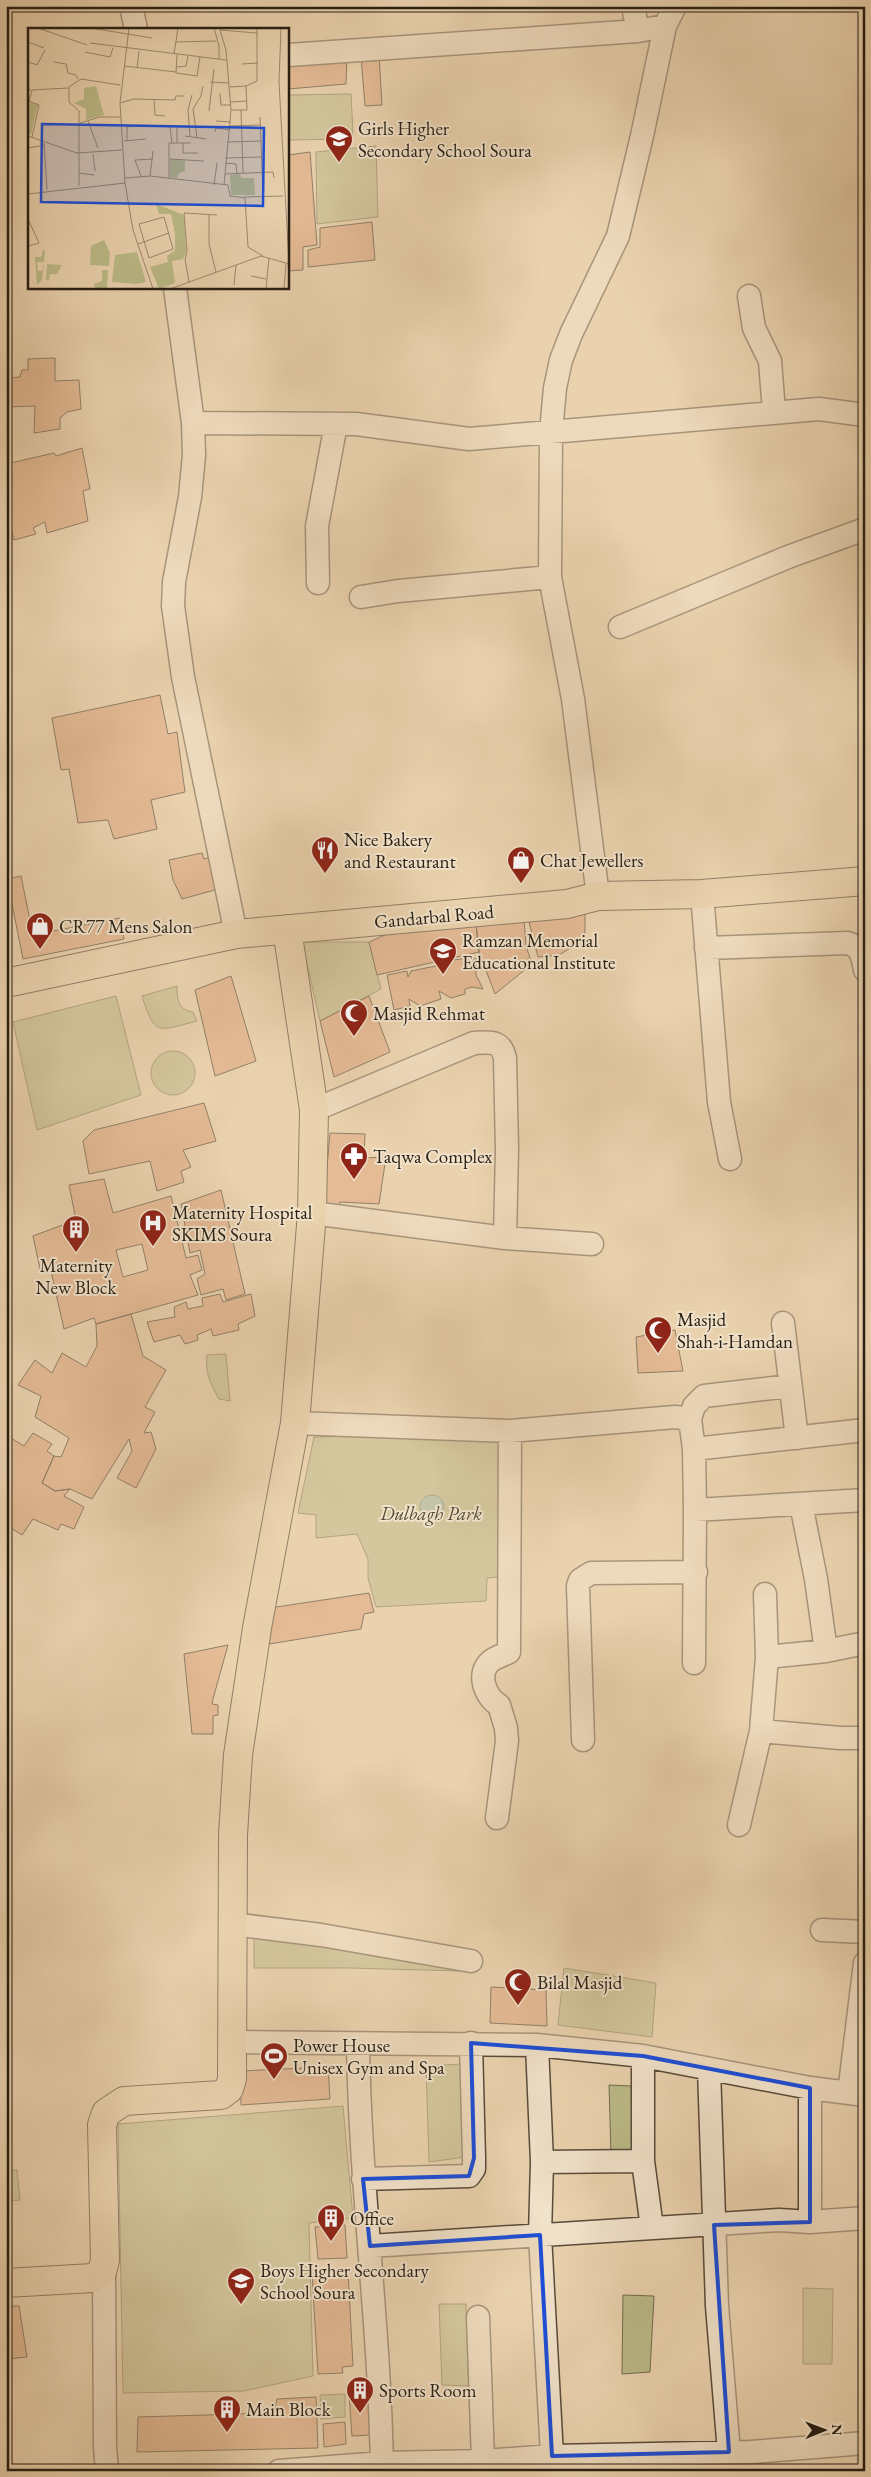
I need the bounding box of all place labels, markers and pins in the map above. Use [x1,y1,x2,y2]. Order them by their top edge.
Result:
place label: Girls Higher Secondary School Soura [358,116,532,163]
school or university icon: Girls Higher Secondary School Soura [324,124,354,163]
place label: Nice Bakery and Restaurant [344,827,456,874]
restaurant icon: Nice Bakery and Restaurant [310,835,340,874]
shop icon: Chat Jewellers [506,845,536,884]
place label: Chat Jewellers [540,848,643,873]
shop icon: CR77 Mens Salon [25,911,55,950]
place label: CR77 Mens Salon [59,914,193,939]
place label: Ramzan Memorial Educational Institute [462,928,616,975]
school or university icon: Ramzan Memorial Educational Institute [428,936,458,975]
mosque icon: Masjid Rehmat [339,998,369,1037]
place label: Masjid Rehmat [373,1001,485,1026]
pharmacy icon: Taqwa Complex [339,1141,369,1180]
place label: Taqwa Complex [373,1144,493,1169]
place label: Maternity Hospital SKIMS Soura [172,1200,313,1247]
hospital icon: Maternity Hospital SKIMS Soura [138,1208,168,1247]
building icon: Maternity New Block [61,1214,91,1253]
place label: Maternity New Block [35,1253,118,1300]
place label: Masjid Shah-i-Hamdan [677,1307,793,1354]
mosque icon: Masjid Shah-i-Hamdan [643,1315,673,1354]
mosque icon: Bilal Masjid [503,1967,533,2006]
place label: Bilal Masjid [537,1970,623,1995]
place label: Power House Unisex Gym and Spa [293,2033,445,2080]
sports icon: Power House Unisex Gym and Spa [259,2041,289,2080]
building icon: Office [316,2203,346,2242]
place label: Office [350,2206,394,2231]
place label: Boys Higher Secondary School Soura [260,2258,429,2305]
school or university icon: Boys Higher Secondary School Soura [226,2266,256,2305]
building icon: Sports Room [345,2375,375,2414]
place label: Sports Room [379,2378,477,2403]
building icon: Main Block [212,2394,242,2433]
place label: Main Block [246,2397,332,2422]

